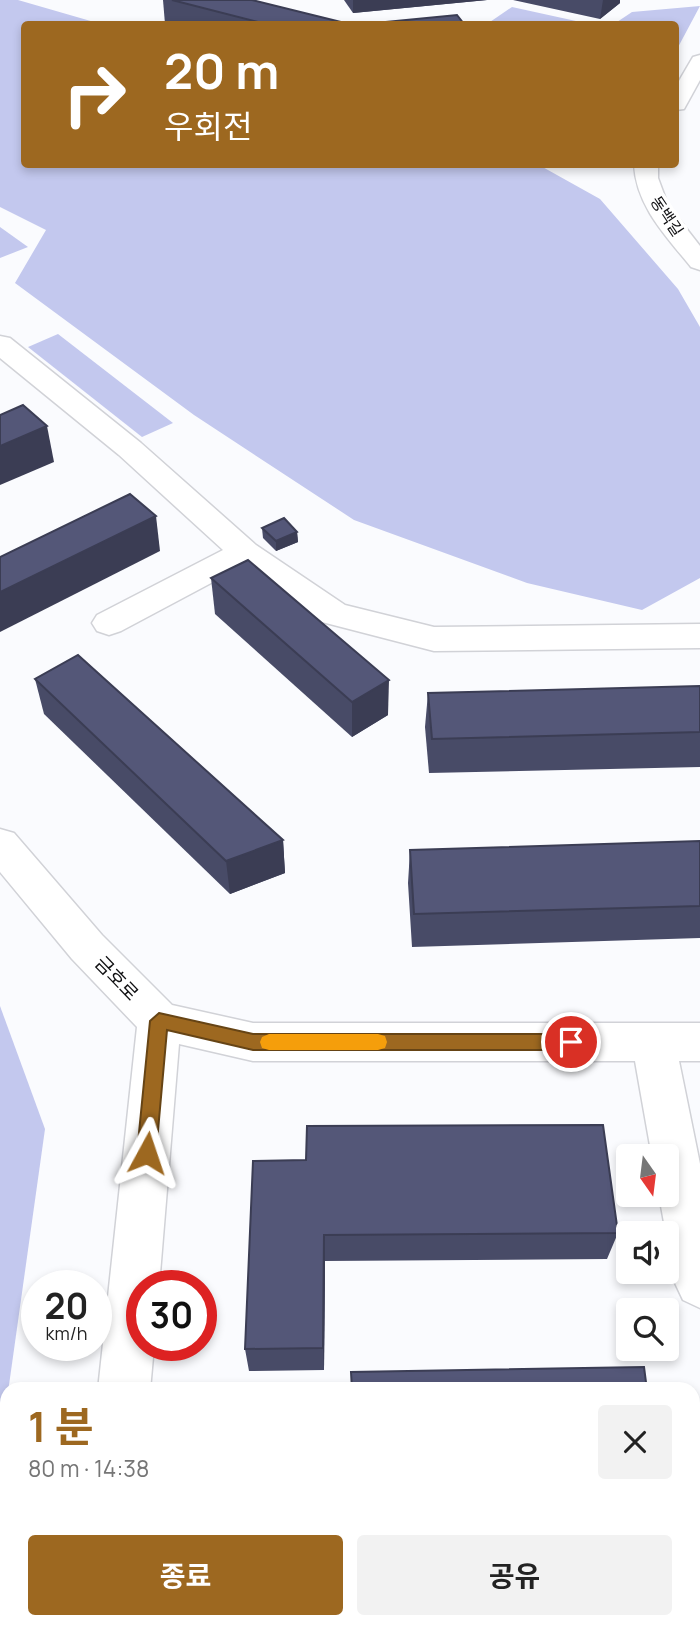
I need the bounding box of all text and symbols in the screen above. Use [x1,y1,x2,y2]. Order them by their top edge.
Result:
text: 20 m [164,37,279,104]
icon: right [49,49,140,140]
text: 우회전 [164,104,252,148]
street label: 동백길 [646,192,688,240]
street label: 금호로 [89,950,145,1006]
pin [541,1012,601,1072]
icon: arrive [552,1023,590,1061]
position arrow [110,1116,184,1190]
north arrow [616,1144,679,1208]
map controls [616,1144,679,1361]
button: sound [616,1221,679,1284]
speed limit sign: 30 [126,1270,217,1361]
text: 20 [45,1282,88,1330]
button: search [616,1298,679,1361]
text: km/h [46,1321,87,1345]
text: 1 분 [28,1397,93,1455]
button: close [598,1405,672,1479]
text: 80 m · 14:38 [28,1452,149,1484]
button: 종료 [28,1535,343,1615]
button: 공유 [357,1535,672,1615]

